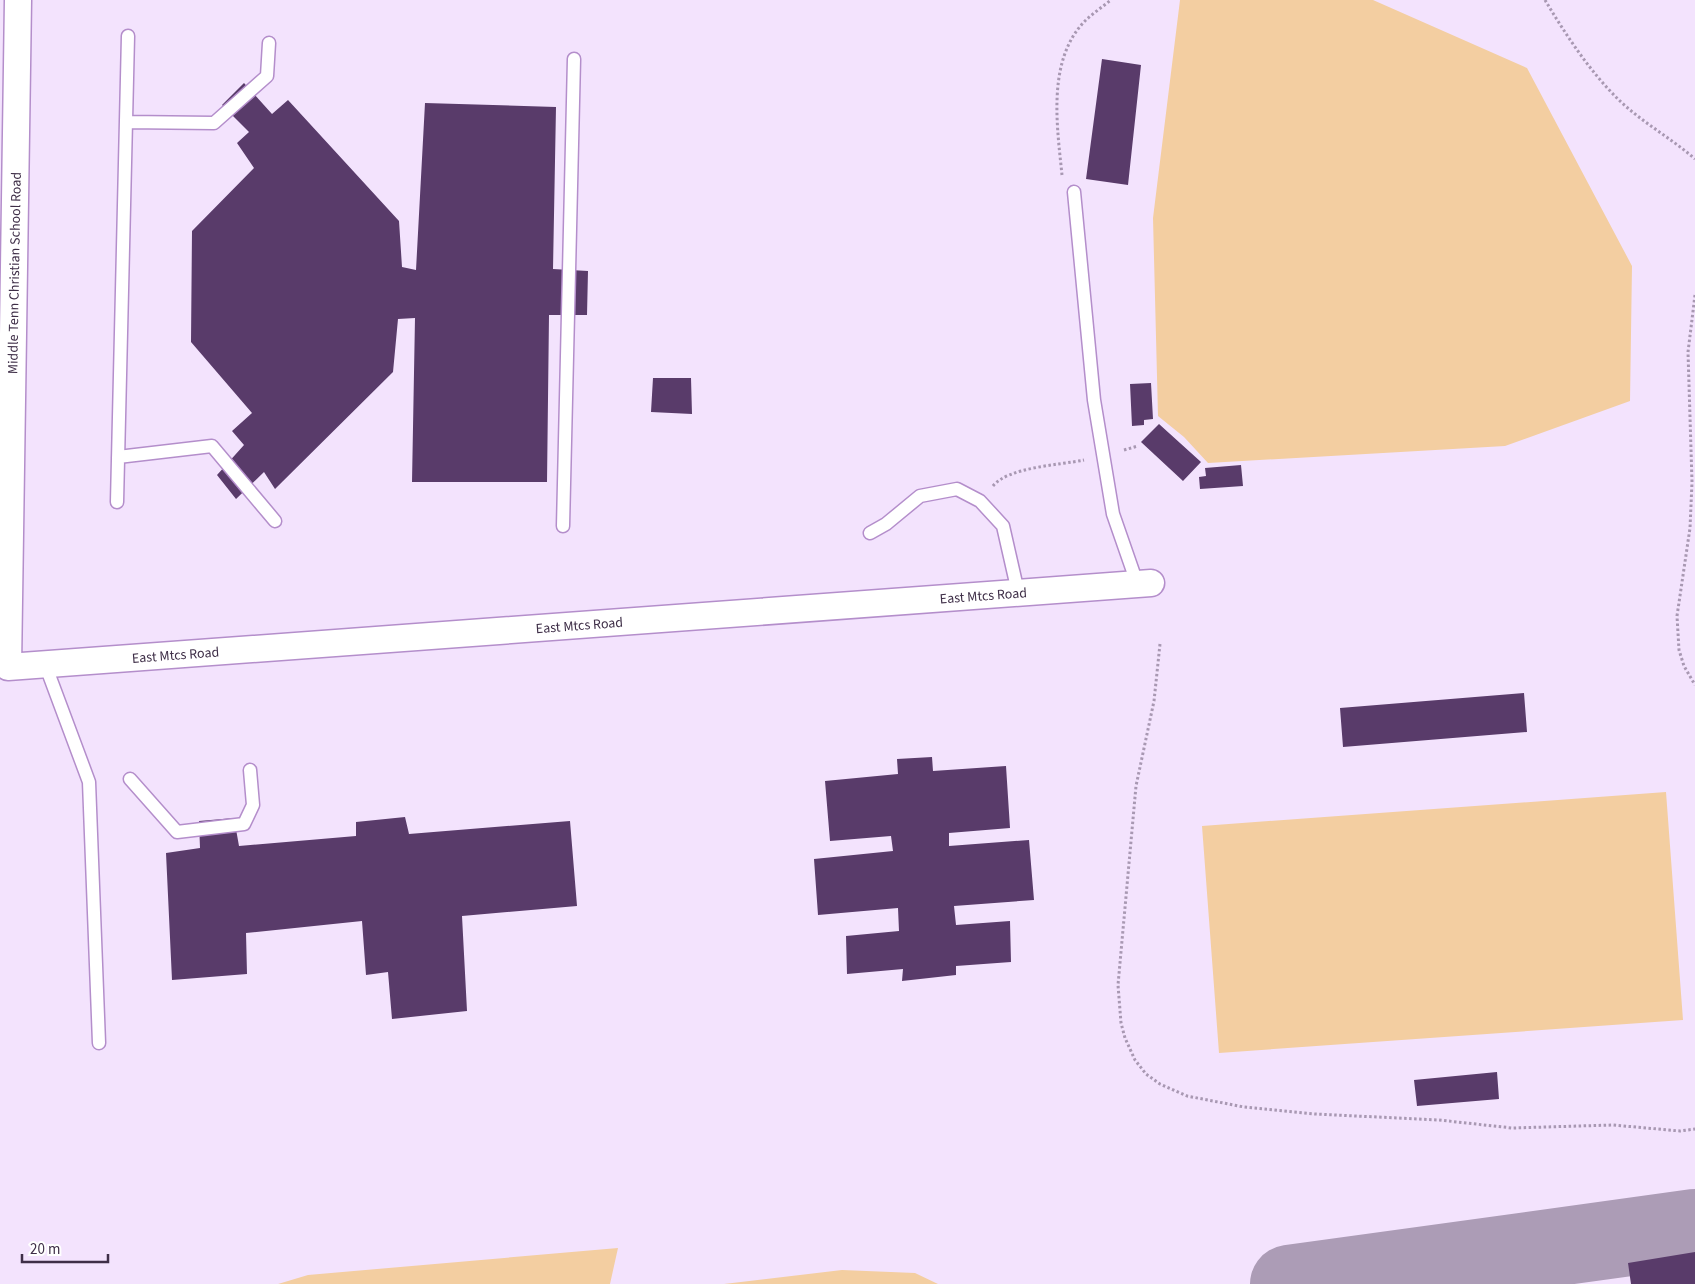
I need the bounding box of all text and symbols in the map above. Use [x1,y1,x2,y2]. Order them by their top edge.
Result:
street label: Middle Tenn Christian School Road [3,172,27,374]
street label: East Mtcs Road [939,583,1028,610]
street label: East Mtcs Road [535,613,624,639]
street label: East Mtcs Road [131,643,220,669]
scale bar [22,1232,109,1264]
text: 20 m [30,1239,60,1260]

